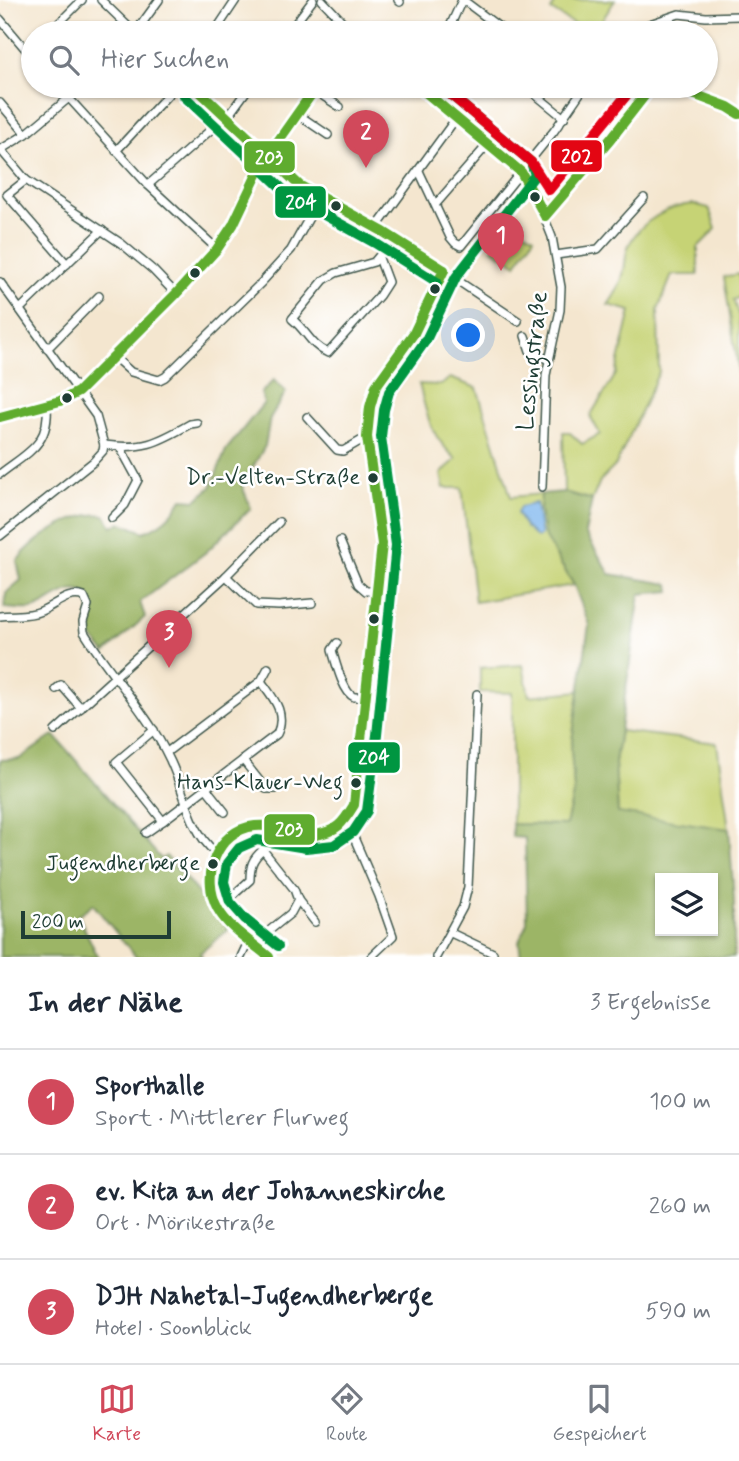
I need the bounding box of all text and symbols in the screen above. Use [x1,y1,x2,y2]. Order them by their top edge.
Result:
search box [21,21,718,98]
icon: search [45,41,83,79]
text: Hier suchen [101,43,229,77]
pin: 2 [343,110,389,168]
line badge: 202 [550,139,603,173]
line badge: 203 [243,140,296,174]
text: 202 [561,145,593,170]
text: 203 [255,146,283,171]
line badge: 204 [274,185,327,219]
unlabelled marker [528,190,542,204]
text: 204 [285,191,317,216]
unlabelled marker [329,199,343,213]
pin: 1 [478,213,524,271]
unlabelled marker [188,266,202,280]
unlabelled marker [428,282,442,296]
street label: Lessingstraße [510,290,559,432]
your location [451,318,485,352]
unlabelled marker [60,391,74,405]
place label: Dr.-Velten-Straße [186,464,360,492]
marker: Dr.-Velten-Straße [366,471,380,485]
pin: 3 [146,610,192,668]
unlabelled marker [367,612,381,626]
line badge: 204 [347,741,401,774]
text: 204 [358,746,390,771]
place label: Hans-Klauer-Weg [177,769,343,800]
marker: Hans-Klauer-Weg [349,776,363,790]
line badge: 203 [263,813,316,846]
text: 203 [275,818,303,843]
place label: Jugendherberge [46,850,200,881]
marker: Jugendherberge [206,857,220,871]
map controls [655,873,718,936]
button: layers [655,873,718,936]
scale bar [21,908,172,940]
text: 200 m [32,910,84,935]
text: In der Nähe [28,983,183,1022]
text: 3 Ergebnisse [590,988,711,1018]
text: Sporthalle [95,1070,205,1104]
text: 1 [46,1087,56,1117]
text: 100 m [649,1087,711,1117]
text: Sport · Mittlerer Flurweg [95,1104,349,1134]
text: ev. Kita an der Johanneskirche [95,1175,445,1209]
text: 2 [45,1192,57,1222]
text: 260 m [649,1192,711,1222]
text: Ort · Mörikestraße [95,1209,275,1239]
text: DJH Nahetal-Jugendherberge [95,1280,433,1314]
text: 3 [46,1297,56,1327]
text: 590 m [645,1297,711,1327]
text: Hotel · Soonblick [95,1314,252,1344]
tab: Karte [92,1380,141,1447]
tab: Route [326,1380,367,1447]
tab: Gespeichert [552,1380,647,1447]

